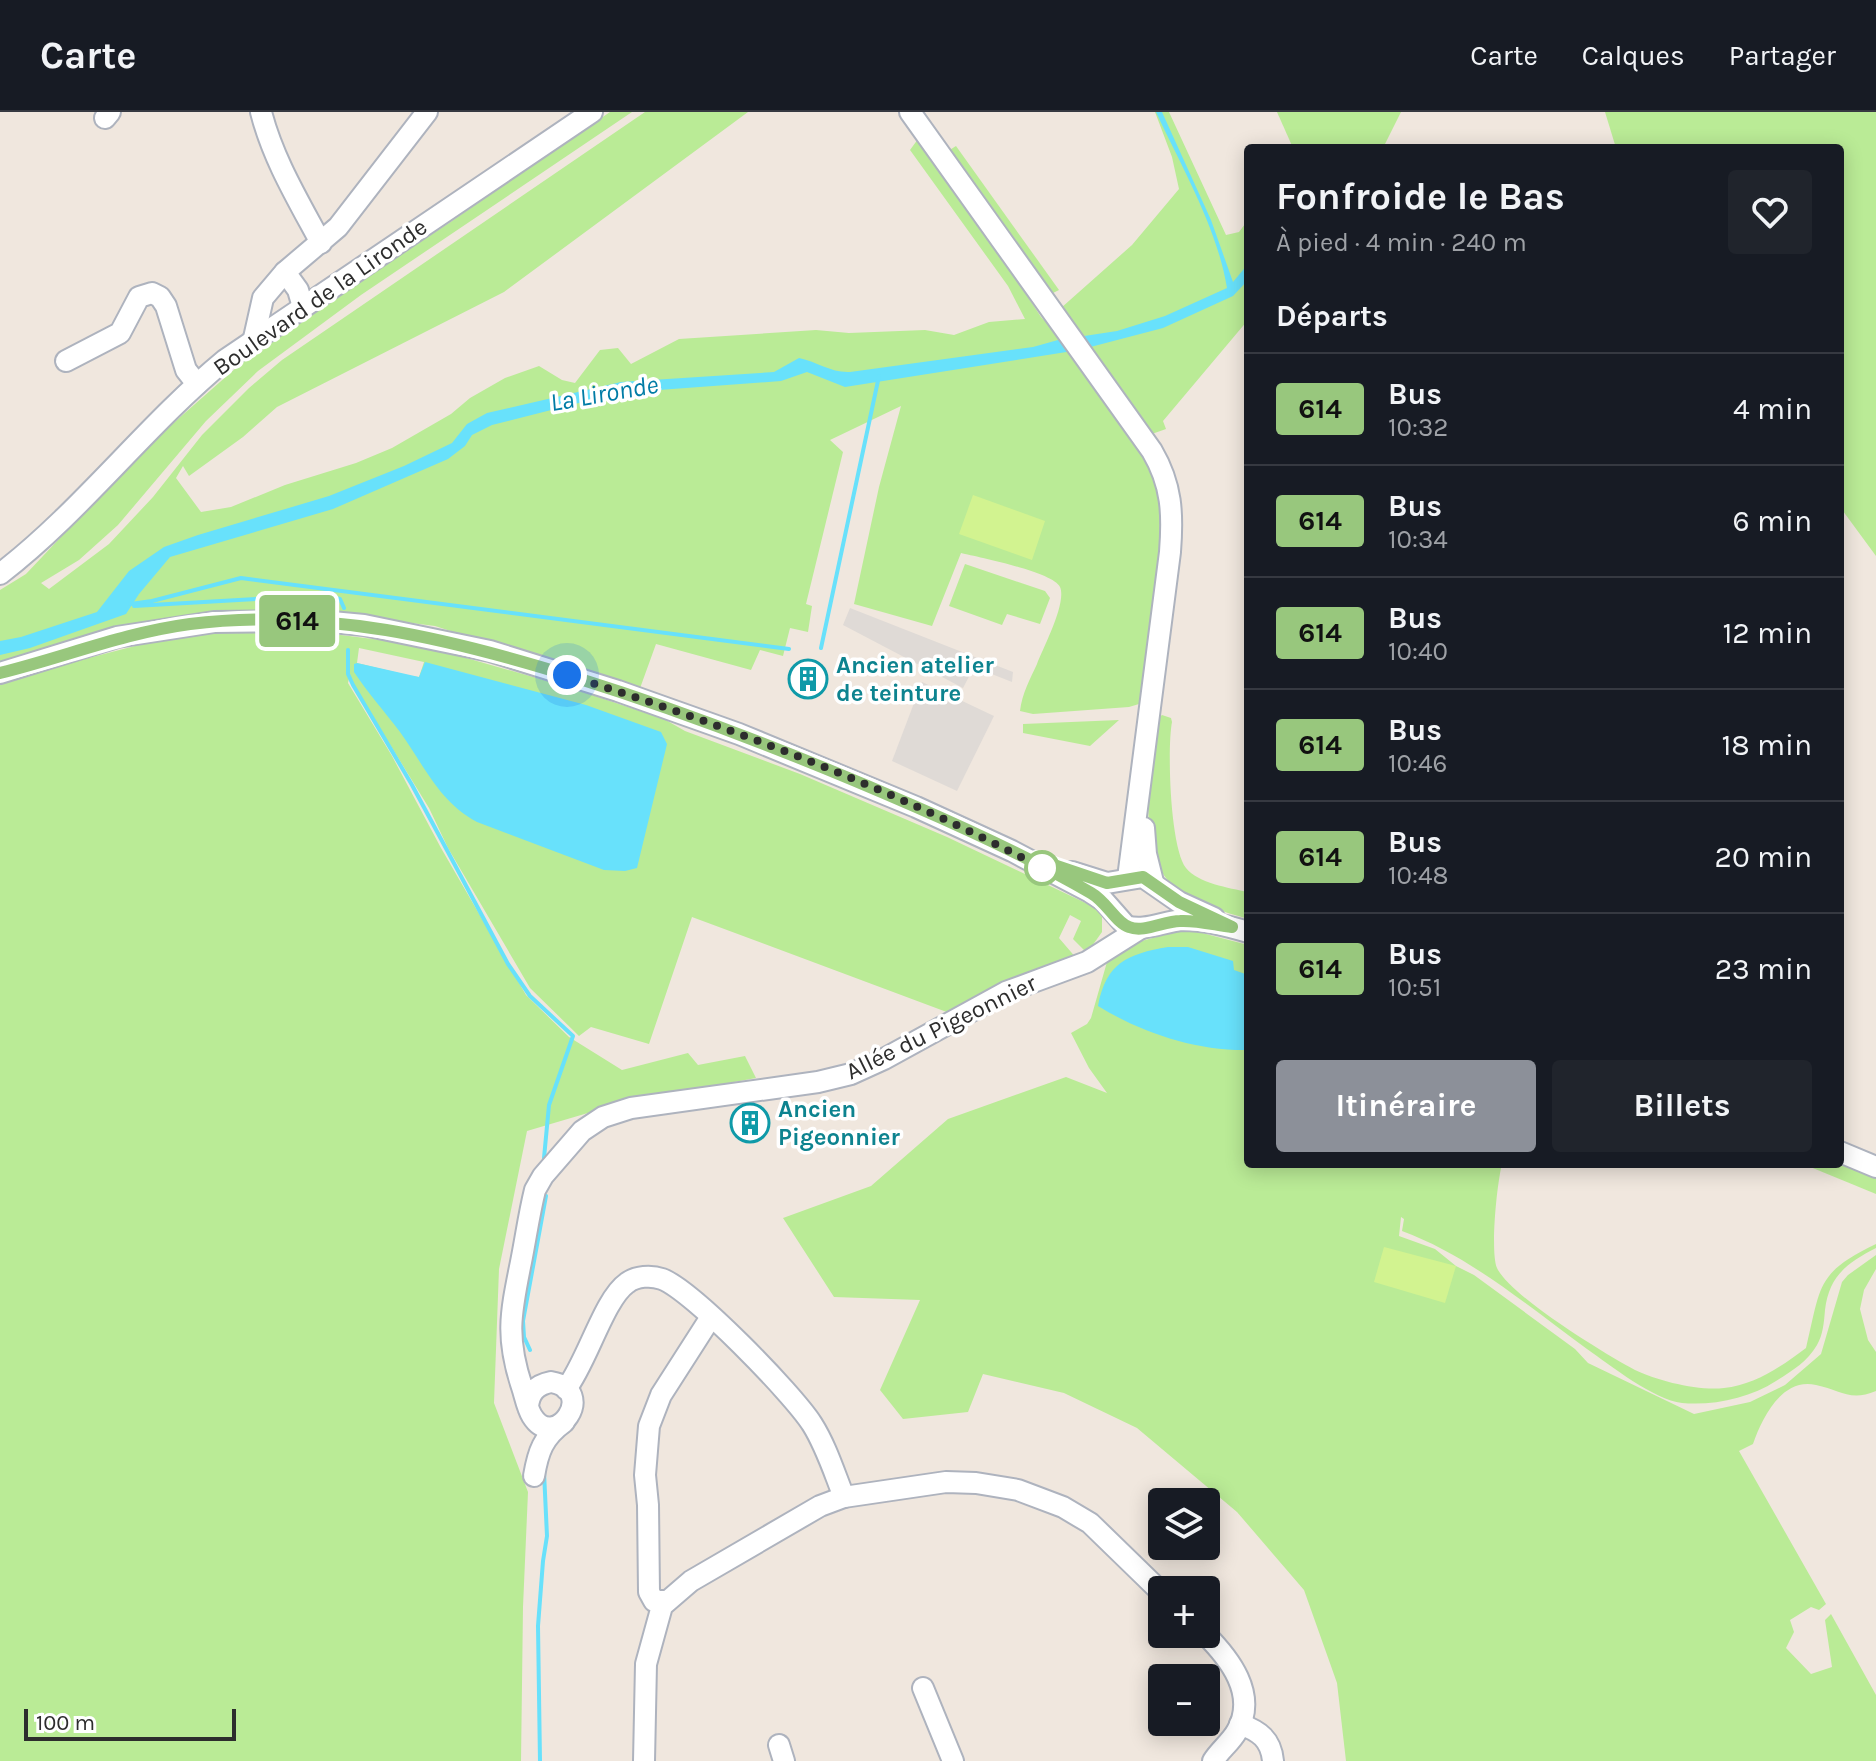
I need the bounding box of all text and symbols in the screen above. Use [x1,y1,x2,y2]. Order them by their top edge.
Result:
text: Carte [40,33,136,78]
text: Carte [1470,39,1538,72]
text: Calques [1582,39,1685,72]
text: Partager [1729,39,1836,72]
button: heart [1728,170,1812,254]
text: Fonfroide le Bas [1276,174,1565,219]
street label: Boulevard de la Lironde [208,213,432,381]
text: À pied · 4 min · 240 m [1276,227,1527,258]
text: Départs [1276,298,1388,334]
water label: La Lironde [548,369,661,418]
text: Bus [1388,376,1442,412]
text: 4 min [1733,391,1812,427]
text: 614 [1298,392,1342,425]
text: 10:32 [1388,412,1448,443]
text: Bus [1388,488,1442,524]
text: 6 min [1733,503,1812,539]
text: 614 [1298,504,1342,537]
text: 10:34 [1388,524,1448,555]
line badge: 614 [251,595,343,647]
text: Bus [1388,600,1442,636]
text: 614 [275,604,319,637]
text: 12 min [1722,615,1812,651]
text: 614 [1298,616,1342,649]
text: 10:40 [1388,636,1448,667]
place label: Ancien atelier de teinture [836,651,994,707]
your location [547,655,587,695]
building icon: Ancien atelier de teinture [787,658,829,700]
text: Bus [1388,712,1442,748]
text: 18 min [1721,727,1812,763]
text: 614 [1298,728,1342,761]
text: 10:46 [1388,748,1447,779]
text: Bus [1388,824,1442,860]
text: 20 min [1715,839,1812,875]
text: 614 [1298,840,1342,873]
unlabelled marker [1025,851,1059,885]
text: 10:48 [1388,860,1449,891]
text: Bus [1388,936,1442,972]
text: 23 min [1715,951,1812,987]
text: 614 [1298,952,1342,985]
street label: Allée du Pigeonnier [841,969,1041,1085]
text: 10:51 [1388,972,1441,1003]
button: Itinéraire [1276,1060,1536,1152]
button: Billets [1552,1060,1812,1152]
place label: Ancien Pigeonnier [778,1095,901,1151]
building icon: Ancien Pigeonnier [729,1102,771,1144]
map controls [1148,1488,1220,1736]
button: layers [1148,1488,1220,1560]
button: + [1148,1576,1220,1648]
button: − [1148,1664,1220,1736]
scale bar [24,1705,236,1741]
text: 100 m [36,1710,95,1736]

